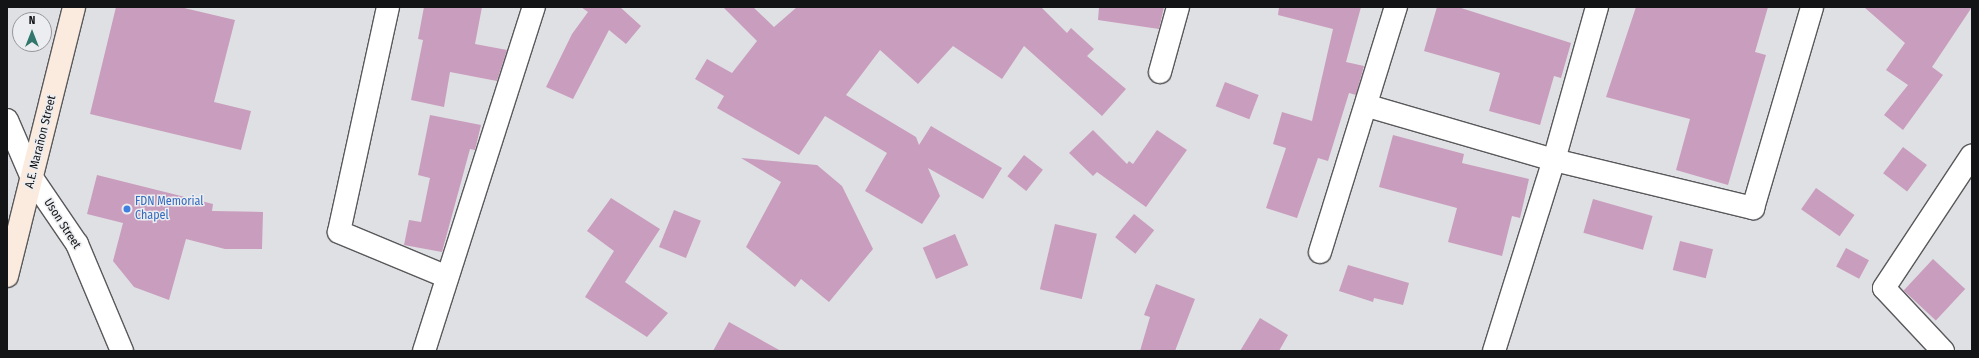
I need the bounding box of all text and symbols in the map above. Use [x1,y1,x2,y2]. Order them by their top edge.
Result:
north arrow [12,12,52,52]
text: N [29,14,35,27]
street label: A.E. Marañon Street [22,94,60,190]
place label: FDN Memorial Chapel [135,195,203,223]
street label: Uson Street [40,196,84,252]
marker: FDN Memorial Chapel [122,204,132,214]

